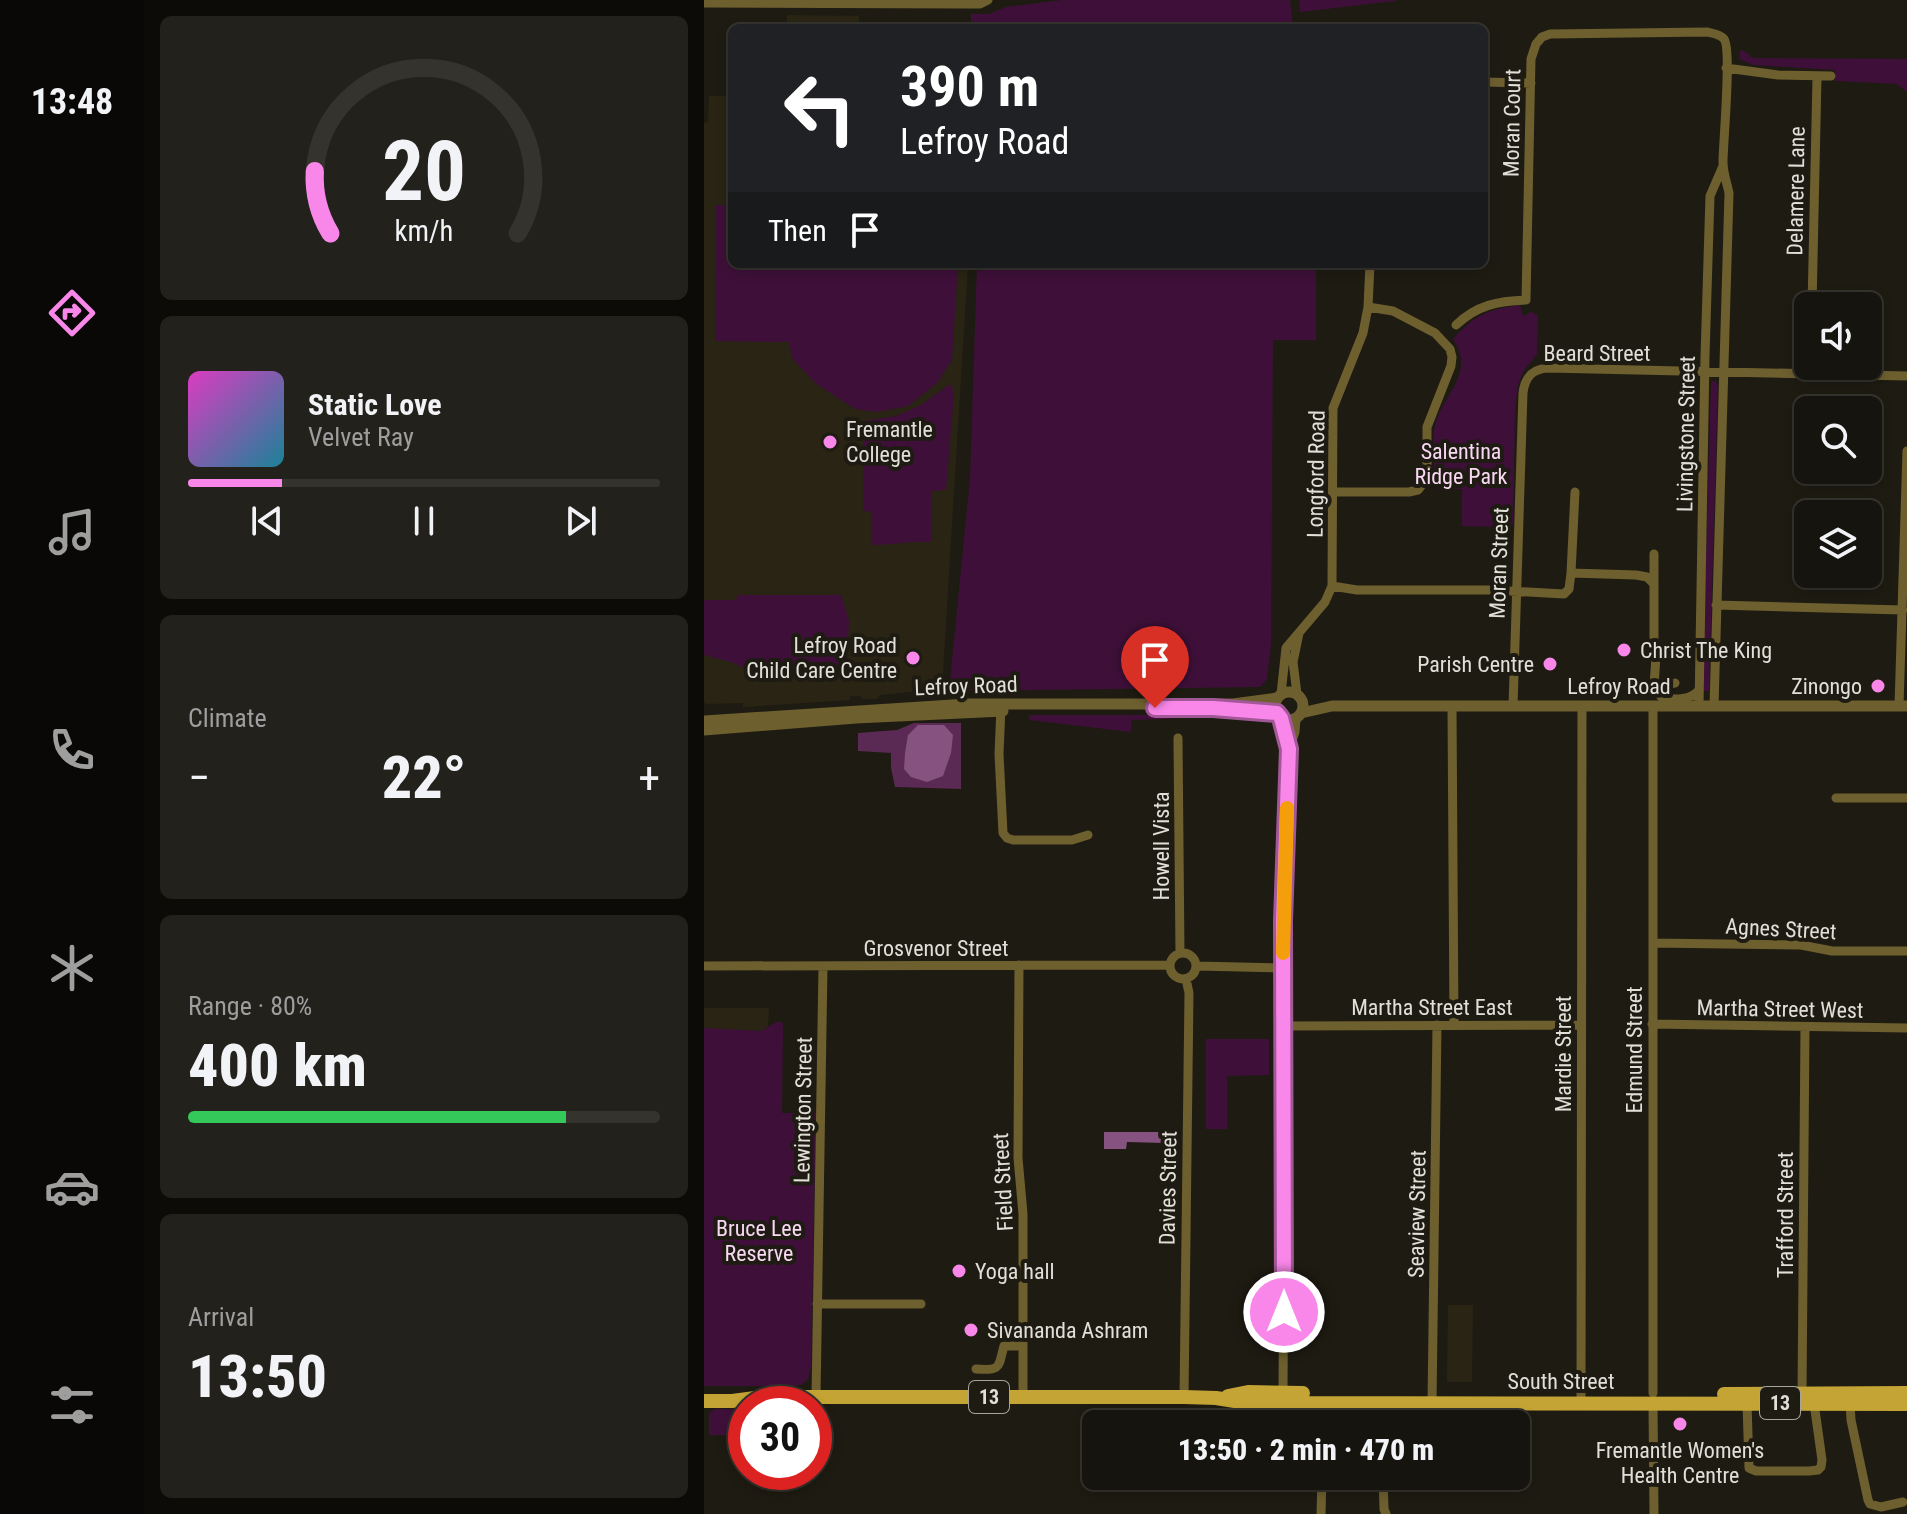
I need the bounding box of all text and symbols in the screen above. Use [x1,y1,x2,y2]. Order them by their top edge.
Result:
text: 390 m [900,54,1039,120]
icon: left [768,56,872,160]
street label: Moran Court [1499,69,1525,177]
text: 13:48 [31,81,113,123]
text: Lefroy Road [900,121,1069,163]
text: 20 [382,122,466,219]
street label: Delamere Lane [1782,126,1810,256]
icon: arrive [843,208,887,252]
text: Then [768,213,827,248]
text: km/h [395,214,453,248]
icon: directions [44,285,100,341]
map controls [1794,292,1882,588]
button: sound [1794,292,1882,380]
street label: Beard Street [1544,341,1650,366]
street label: Livingstone Street [1672,356,1700,512]
text: Static Love [308,387,442,422]
button: search [1794,396,1882,484]
street label: Longford Road [1302,410,1330,538]
place label: Fremantle College [846,417,933,467]
text: Velvet Ray [308,422,414,452]
marker: Fremantle College [821,433,839,451]
park label: Salentina Ridge Park [1414,439,1508,489]
icon: previous [245,499,289,543]
icon: pause [402,499,446,543]
icon: next [559,499,603,543]
button: layers [1794,500,1882,588]
icon: music [44,504,100,560]
street label: Moran Street [1485,507,1513,619]
pin [1121,626,1189,708]
place label: Lefroy Road Child Care Centre [746,633,897,683]
icon: arrive [1133,638,1177,682]
place label: Christ The King [1640,638,1772,663]
marker: Christ The King [1615,641,1633,659]
marker: Lefroy Road Child Care Centre [904,649,922,667]
place label: Parish Centre [1417,652,1534,677]
marker: Parish Centre [1541,655,1559,673]
street label: Lefroy Road [914,672,1018,700]
street label: Lefroy Road [1567,674,1671,699]
place label: Zinongo [1791,674,1862,699]
marker: Zinongo [1869,677,1887,695]
text: Climate [188,703,267,733]
icon: phone [44,722,100,778]
text: 22° [382,742,466,813]
text: − [188,752,210,804]
text: + [638,752,660,804]
street label: Howell Vista [1149,792,1174,900]
street label: Agnes Street [1725,914,1837,944]
street label: Grosvenor Street [863,936,1009,961]
icon: climate [44,940,100,996]
street label: Edmund Street [1622,986,1647,1114]
text: Range · 80% [188,991,312,1021]
street label: Martha Street East [1351,995,1513,1020]
street label: Martha Street West [1696,995,1864,1023]
street label: Mardie Street [1551,996,1576,1112]
text: 400 km [188,1030,367,1101]
street label: Lewington Street [789,1037,817,1183]
street label: Davies Street [1155,1131,1181,1245]
street label: Field Street [988,1132,1018,1232]
street label: Seaview Street [1403,1150,1431,1278]
street label: Trafford Street [1773,1152,1798,1278]
icon: car [44,1159,100,1215]
park label: Bruce Lee Reserve [716,1216,802,1266]
place label: Yoga hall [975,1259,1055,1284]
marker: Yoga hall [950,1262,968,1280]
position arrow [1242,1270,1326,1354]
text: Arrival [188,1302,254,1332]
place label: Sivananda Ashram [987,1318,1148,1343]
marker: Sivananda Ashram [962,1321,980,1339]
text: 13:50 [188,1341,327,1412]
street label: South Street [1508,1369,1614,1394]
icon: filters [44,1377,100,1433]
road number: 13 [969,1381,1009,1413]
speed limit sign: 30 [728,1386,832,1490]
road number: 13 [1760,1387,1800,1419]
marker: Fremantle Women's Health Centre [1671,1415,1689,1433]
text: 13:50 · 2 min · 470 m [1178,1432,1434,1467]
place label: Fremantle Women's Health Centre [1596,1438,1764,1488]

